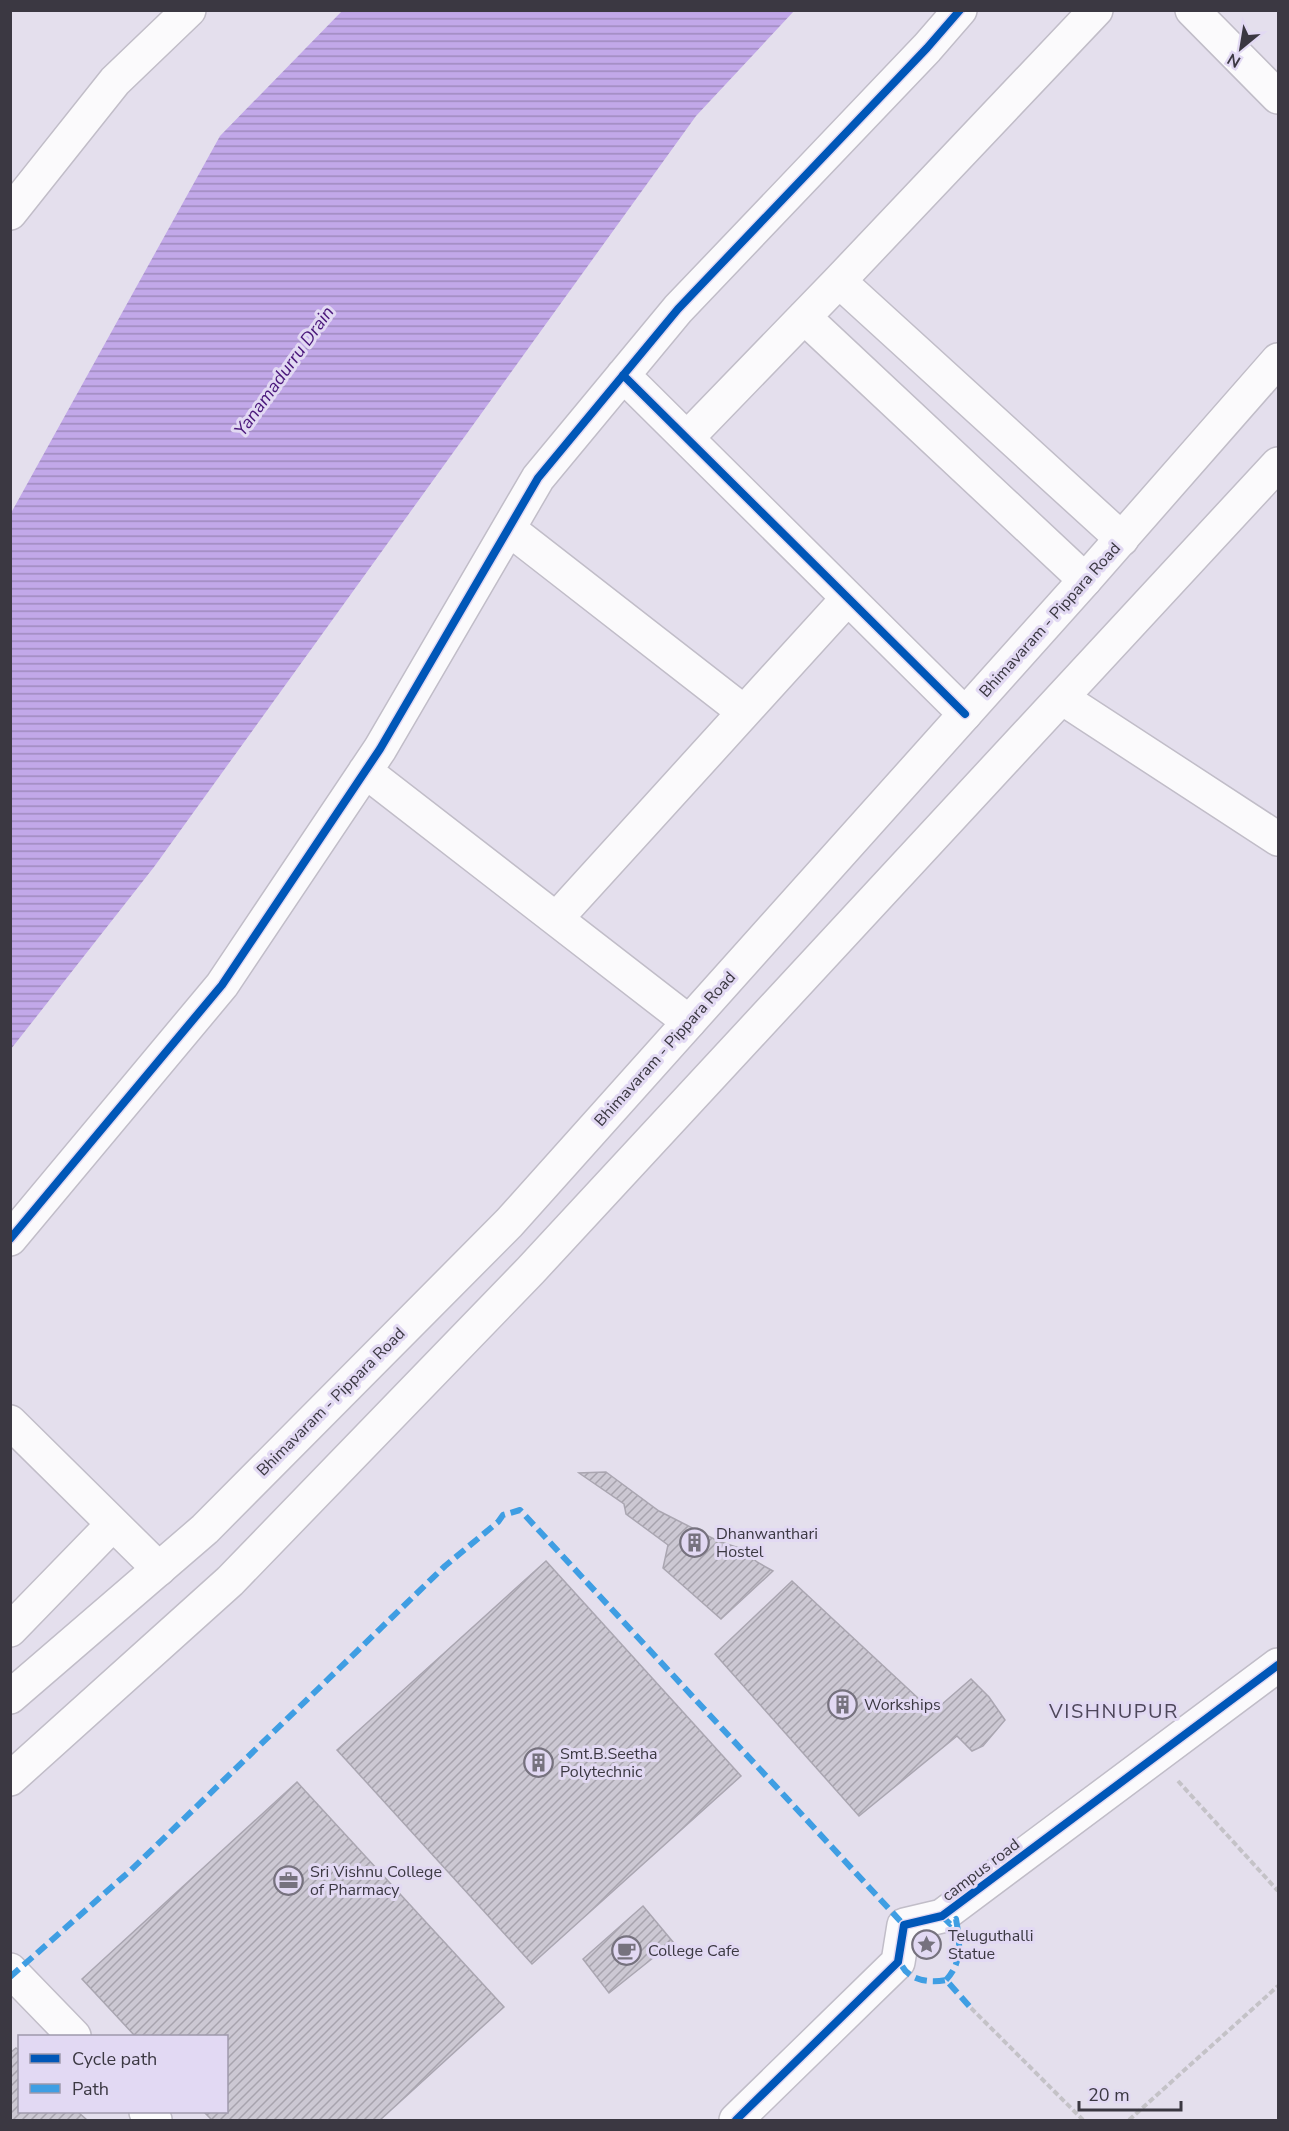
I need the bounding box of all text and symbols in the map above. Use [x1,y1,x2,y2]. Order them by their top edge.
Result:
north arrow [1211,18,1271,78]
text: N [1223,48,1245,73]
water label: Yanamadurru Drain [229,301,339,441]
street label: Bhimavaram - Pippara Road [974,538,1126,702]
street label: Bhimavaram - Pippara Road [589,967,741,1131]
street label: Bhimavaram - Pippara Road [252,1323,410,1481]
place label: Dhanwanthari Hostel [716,1523,818,1563]
building icon: Dhanwanthari Hostel [679,1527,711,1559]
building icon: Workships [827,1689,859,1721]
place label: Workships [864,1694,941,1716]
district label: VISHNUPUR [1048,1698,1179,1725]
place label: Smt.B.Seetha Polytechnic [560,1743,658,1783]
building icon: Smt.B.Seetha Polytechnic [523,1747,555,1779]
street label: campus road [938,1834,1024,1906]
place label: Sri Vishnu College of Pharmacy [310,1861,442,1901]
office icon: Sri Vishnu College of Pharmacy [273,1865,305,1897]
place label: Teluguthalli Statue [948,1925,1033,1965]
place icon: Teluguthalli Statue [911,1929,943,1961]
cafe icon: College Cafe [611,1935,643,1967]
place label: College Cafe [648,1940,740,1962]
legend [18,2035,228,2113]
text: Cycle path [72,2047,157,2071]
scale bar [1079,2074,1181,2112]
text: Path [72,2077,109,2101]
text: 20 m [1088,2083,1130,2107]

